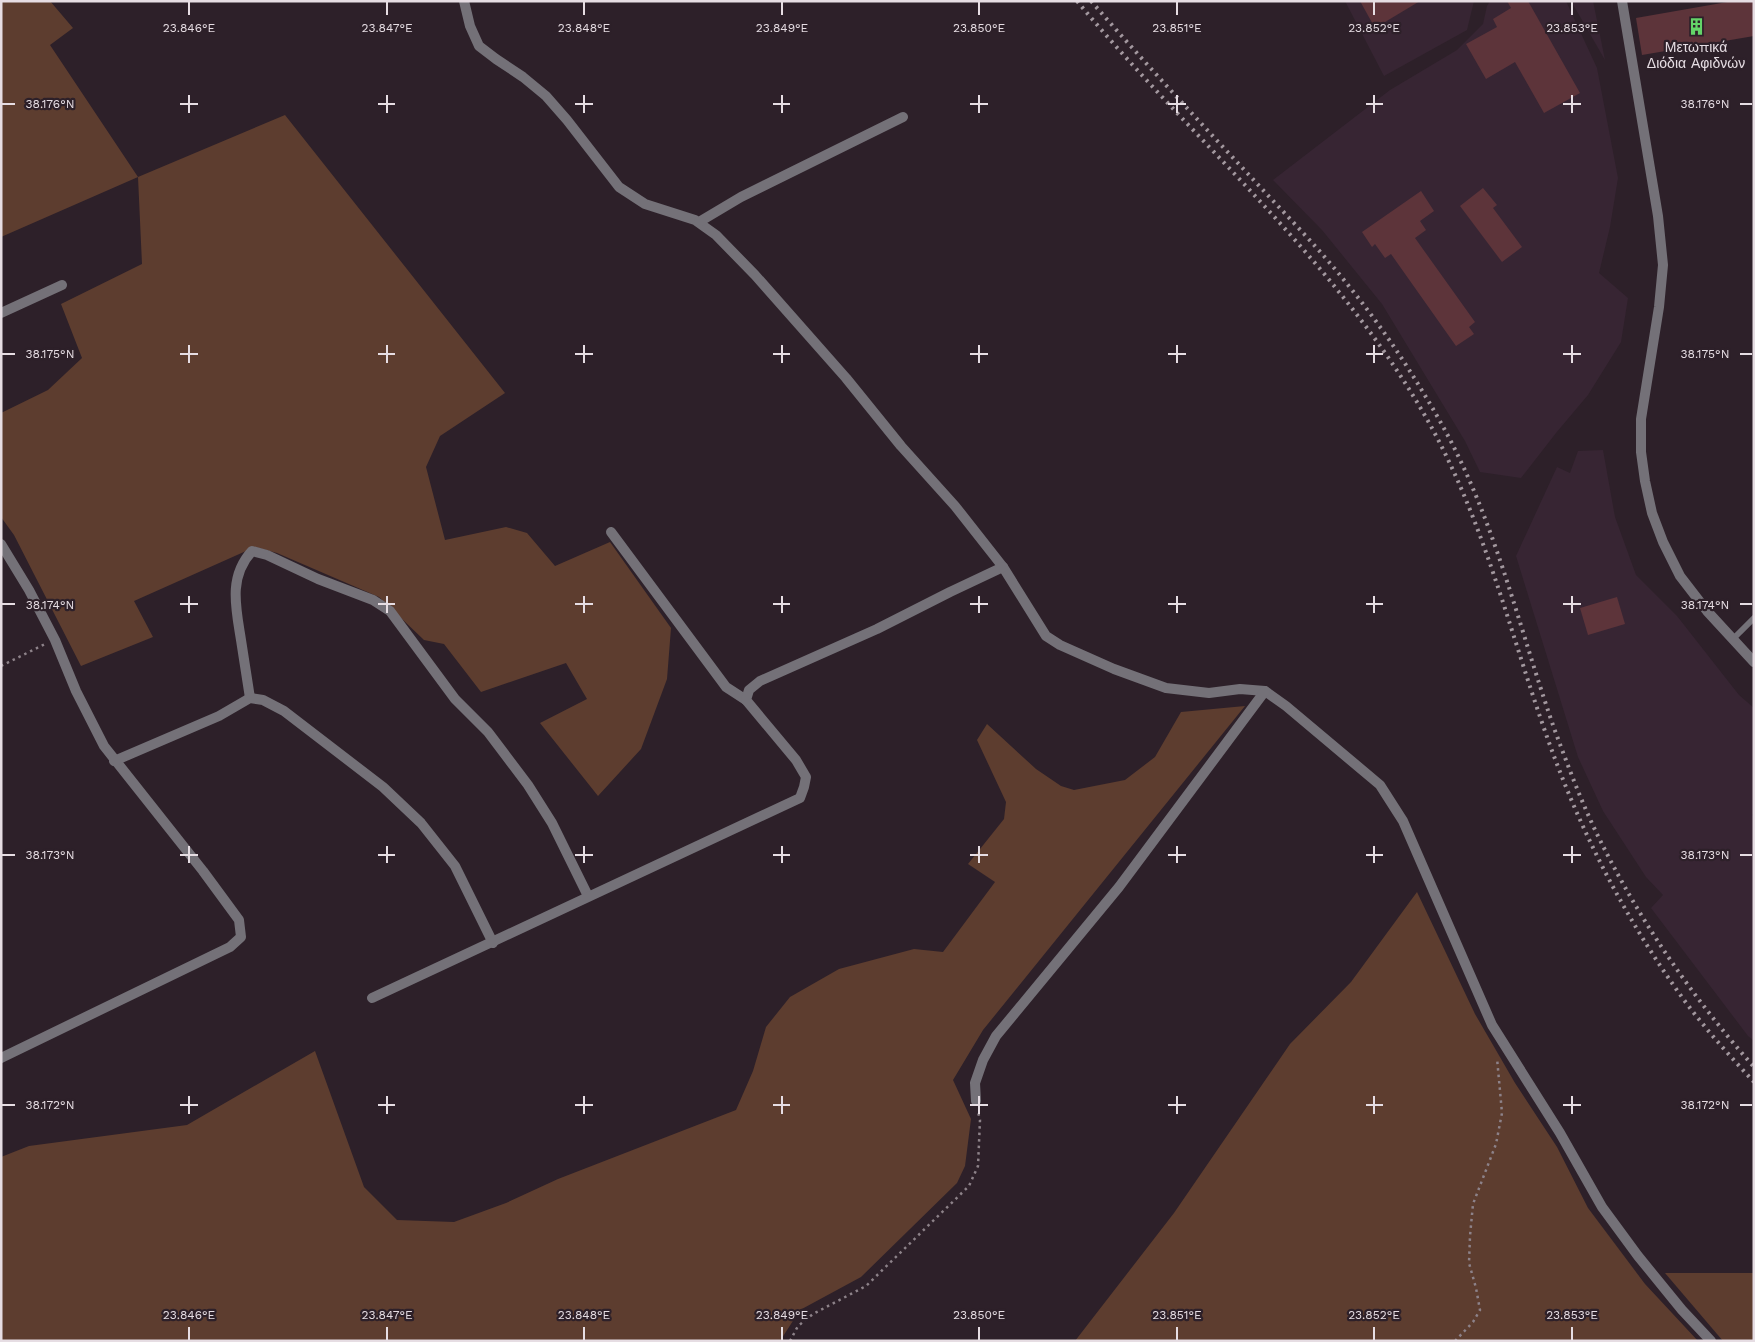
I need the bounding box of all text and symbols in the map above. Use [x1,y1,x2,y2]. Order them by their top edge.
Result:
building icon: Μετωπικά Διόδια Αφιδνών [1686,17,1706,37]
text: 23.846°E [163,21,216,35]
text: 23.847°E [361,21,413,35]
text: 23.848°E [558,21,611,35]
text: 23.849°E [756,21,809,35]
text: 23.850°E [953,21,1005,35]
text: 23.851°E [1152,21,1202,35]
text: 23.852°E [1348,21,1400,35]
text: 23.853°E [1546,21,1598,35]
place label: Μετωπικά Διόδια Αφιδνών [1647,39,1745,71]
text: 38.176°N [26,97,74,111]
text: 38.176°N [1681,97,1729,111]
text: 38.175°N [26,347,74,361]
text: 38.175°N [1681,347,1729,361]
text: 38.174°N [26,598,74,612]
text: 38.174°N [1681,598,1729,612]
text: 38.173°N [26,848,74,862]
text: 38.173°N [1681,848,1729,862]
text: 38.172°N [26,1098,74,1112]
text: 38.172°N [1681,1098,1729,1112]
text: 23.846°E [163,1308,216,1322]
text: 23.847°E [361,1308,413,1322]
text: 23.848°E [558,1308,611,1322]
text: 23.849°E [756,1308,809,1322]
text: 23.850°E [953,1308,1005,1322]
text: 23.851°E [1152,1308,1202,1322]
text: 23.852°E [1348,1308,1400,1322]
text: 23.853°E [1546,1308,1598,1322]

